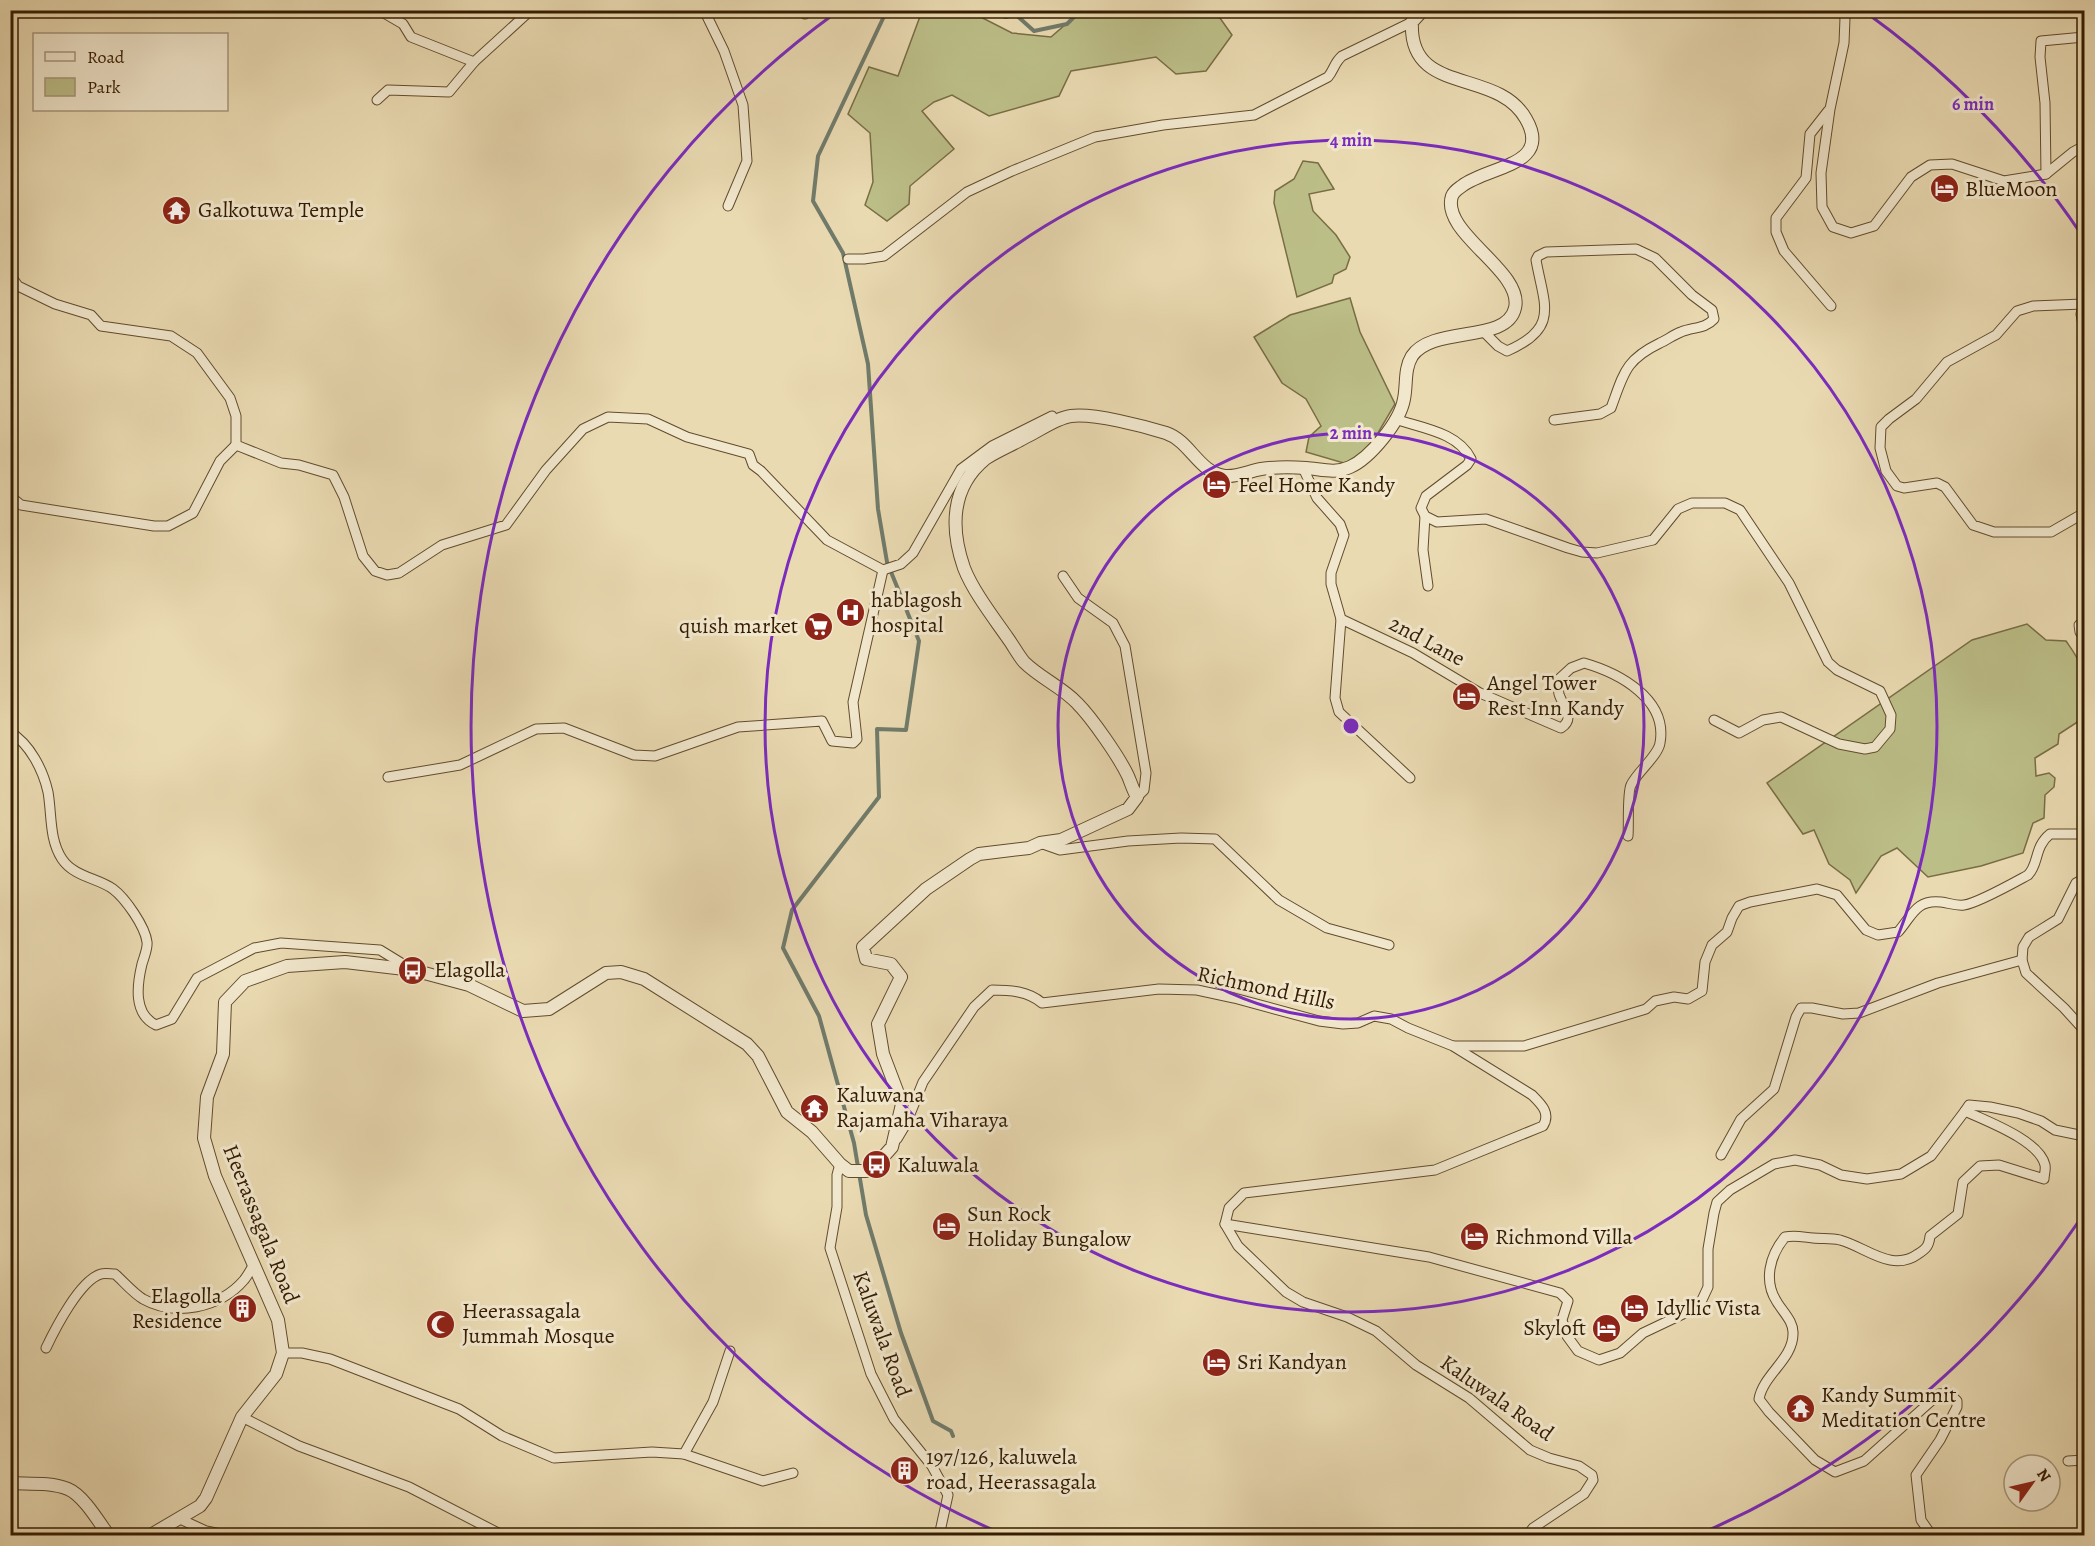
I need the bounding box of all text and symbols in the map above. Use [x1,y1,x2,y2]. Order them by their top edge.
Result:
legend [33,33,228,111]
text: Road [87,45,125,69]
text: Park [87,75,121,99]
text: 6 min [1952,92,1994,116]
text: 4 min [1330,128,1372,152]
hotel icon: BlueMoon [1928,173,1960,205]
place label: BlueMoon [1965,174,2057,204]
temple icon: Galkotuwa Temple [161,194,193,226]
place label: Galkotuwa Temple [198,195,364,225]
text: 2 min [1330,421,1372,445]
hotel icon: Feel Home Kandy [1201,469,1233,501]
place label: Feel Home Kandy [1238,470,1395,500]
place label: hablagosh hospital [871,585,963,640]
hospital icon: hablagosh hospital [834,597,866,629]
street label: 2nd Lane [1384,609,1470,673]
supermarket icon: quish market [803,610,835,642]
place label: quish market [679,611,798,641]
place label: Angel Tower Rest Inn Kandy [1486,668,1624,723]
hotel icon: Angel Tower Rest Inn Kandy [1450,680,1482,712]
centre of rings [1341,716,1361,736]
bus stop icon: Elagolla [397,954,429,986]
place label: Elagolla [434,955,506,985]
street label: Richmond Hills [1194,959,1338,1017]
place label: Kaluwana Rajamaha Viharaya [836,1080,1009,1135]
temple icon: Kaluwana Rajamaha Viharaya [799,1092,831,1124]
street label: Heerassagala Road [215,1140,307,1308]
bus stop icon: Kaluwala [860,1149,892,1181]
place label: Kaluwala [897,1150,980,1180]
place label: Sun Rock Holiday Bungalow [967,1199,1132,1254]
hotel icon: Sun Rock Holiday Bungalow [930,1211,962,1243]
hotel icon: Richmond Villa [1458,1221,1490,1253]
place label: Richmond Villa [1495,1222,1633,1252]
street label: Kaluwala Road [845,1267,919,1401]
place label: Elagolla Residence [132,1281,223,1336]
hotel icon: Idyllic Vista [1619,1292,1651,1324]
building icon: Elagolla Residence [227,1293,259,1325]
place label: Idyllic Vista [1656,1293,1762,1323]
place label: Heerassagala Jummah Mosque [462,1296,615,1351]
mosque icon: Heerassagala Jummah Mosque [425,1308,457,1340]
hotel icon: Skyloft [1591,1312,1623,1344]
place label: Skyloft [1523,1313,1586,1343]
hotel icon: Sri Kandyan [1200,1346,1232,1378]
place label: Sri Kandyan [1237,1347,1347,1377]
street label: Kaluwala Road [1434,1348,1560,1448]
place label: Kandy Summit Meditation Centre [1821,1380,1986,1435]
temple icon: Kandy Summit Meditation Centre [1784,1392,1816,1424]
place label: 197/126, kaluwela road, Heerassagala [926,1442,1097,1497]
north arrow [2002,1453,2062,1513]
building icon: 197/126, kaluwela road, Heerassagala [889,1454,921,1486]
text: N [2031,1464,2056,1486]

